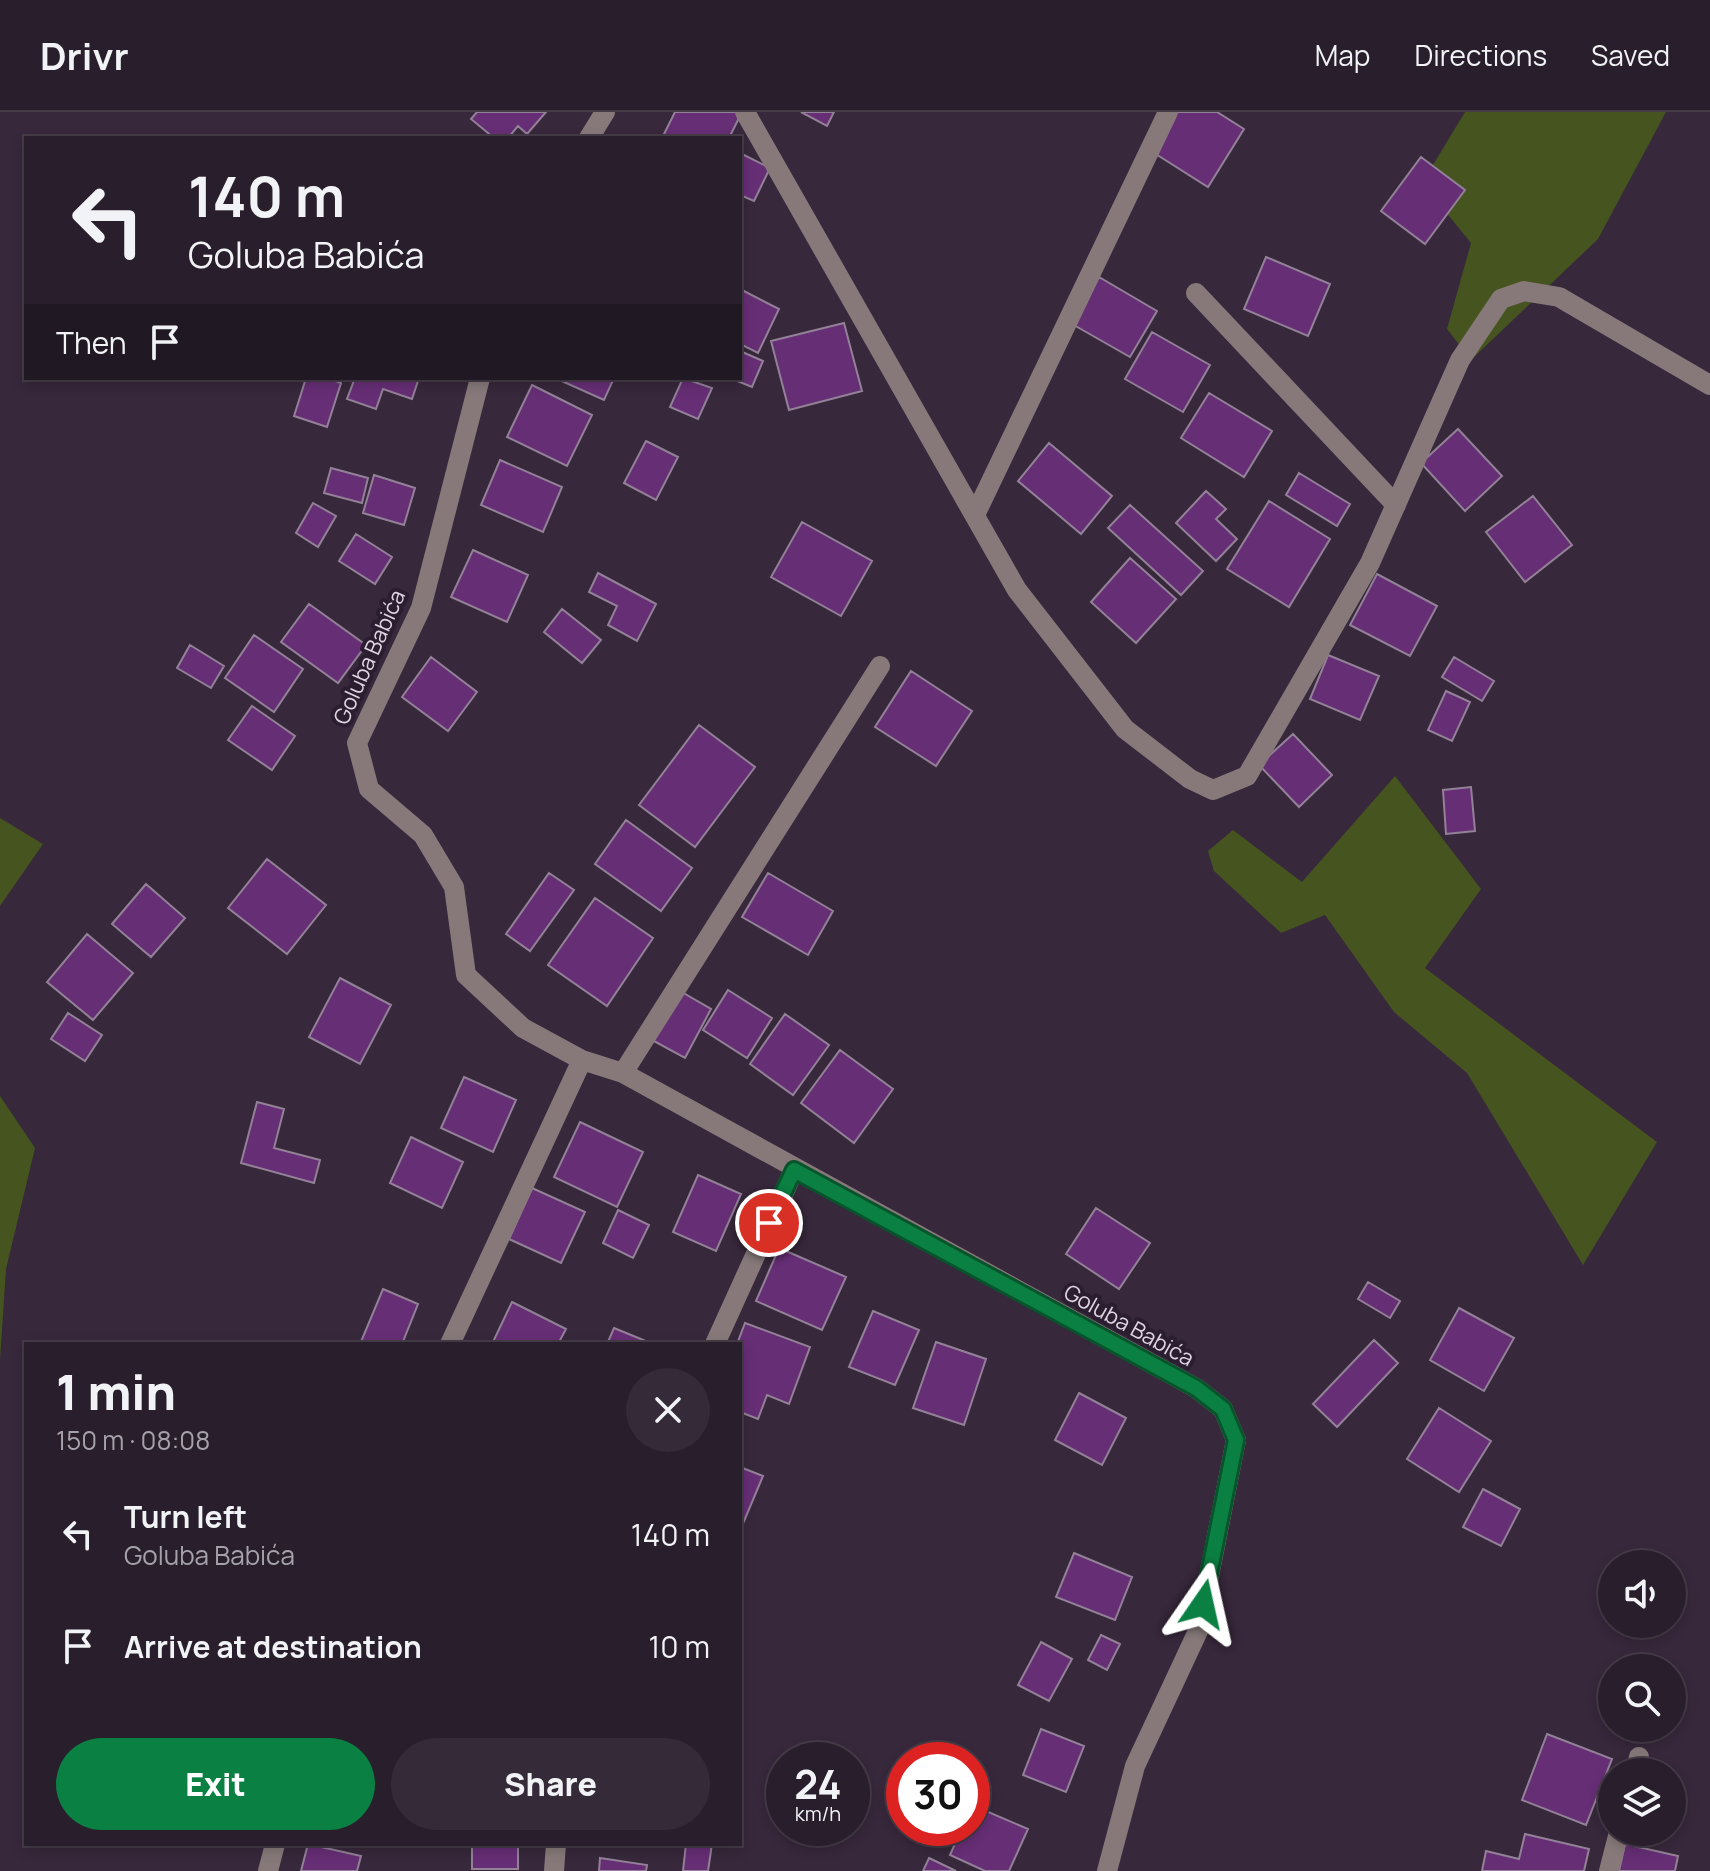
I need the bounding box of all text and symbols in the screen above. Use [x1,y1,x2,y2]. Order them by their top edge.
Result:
text: Drivr [40,29,129,81]
text: Map [1315,36,1370,74]
text: Directions [1414,36,1547,74]
text: Saved [1591,36,1670,74]
text: 140 m [188,157,345,234]
icon: left [56,168,160,272]
text: Goluba Babića [188,230,425,279]
icon: arrive [143,320,187,364]
text: Then [56,322,127,363]
street label: Goluba Babića [326,585,412,729]
pin [735,1189,803,1257]
icon: arrive [747,1201,791,1245]
street label: Goluba Babića [1059,1277,1199,1373]
text: 1 min [56,1359,176,1424]
button: close [626,1368,710,1452]
text: 150 m · 08:08 [56,1422,210,1458]
text: Turn left [124,1496,247,1537]
icon: left [56,1512,100,1556]
text: 140 m [631,1514,710,1555]
text: Goluba Babića [124,1537,295,1573]
map controls [1598,1550,1686,1846]
button: sound [1598,1550,1686,1638]
position arrow [1161,1562,1245,1646]
icon: arrive [56,1624,100,1668]
text: Arrive at destination [124,1626,422,1667]
text: 10 m [649,1626,710,1667]
button: search [1598,1654,1686,1742]
button: Exit [56,1738,375,1830]
button: Share [391,1738,710,1830]
speed limit sign: 30 [886,1742,990,1846]
text: 24 [794,1756,842,1811]
button: layers [1598,1758,1686,1846]
text: km/h [795,1800,841,1827]

